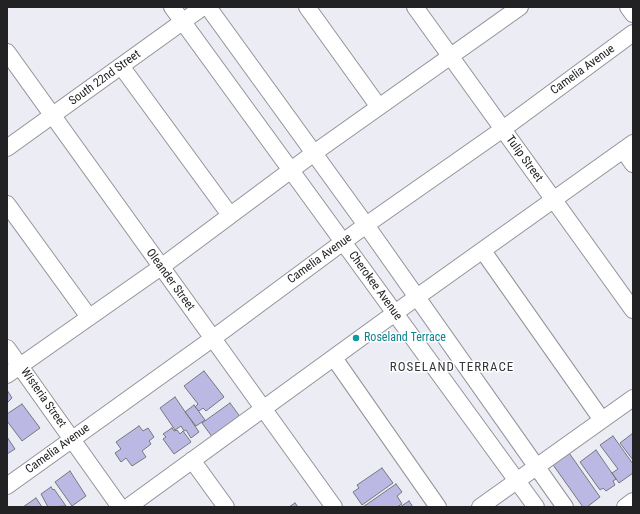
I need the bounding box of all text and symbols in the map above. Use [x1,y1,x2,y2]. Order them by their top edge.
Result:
street label: Camelia Avenue [548,42,618,98]
street label: South 22nd Street [67,47,143,109]
street label: Tulip Street [502,133,546,185]
street label: Camelia Avenue [285,231,355,287]
street label: Oleander Street [143,246,197,314]
street label: Cherokee Avenue [345,249,405,323]
place label: Roseland Terrace [364,331,446,345]
marker: Roseland Terrace [351,333,361,343]
district label: ROSELAND TERRACE [390,360,514,376]
street label: Wisteria Street [17,365,69,431]
street label: Camelia Avenue [23,421,93,477]

